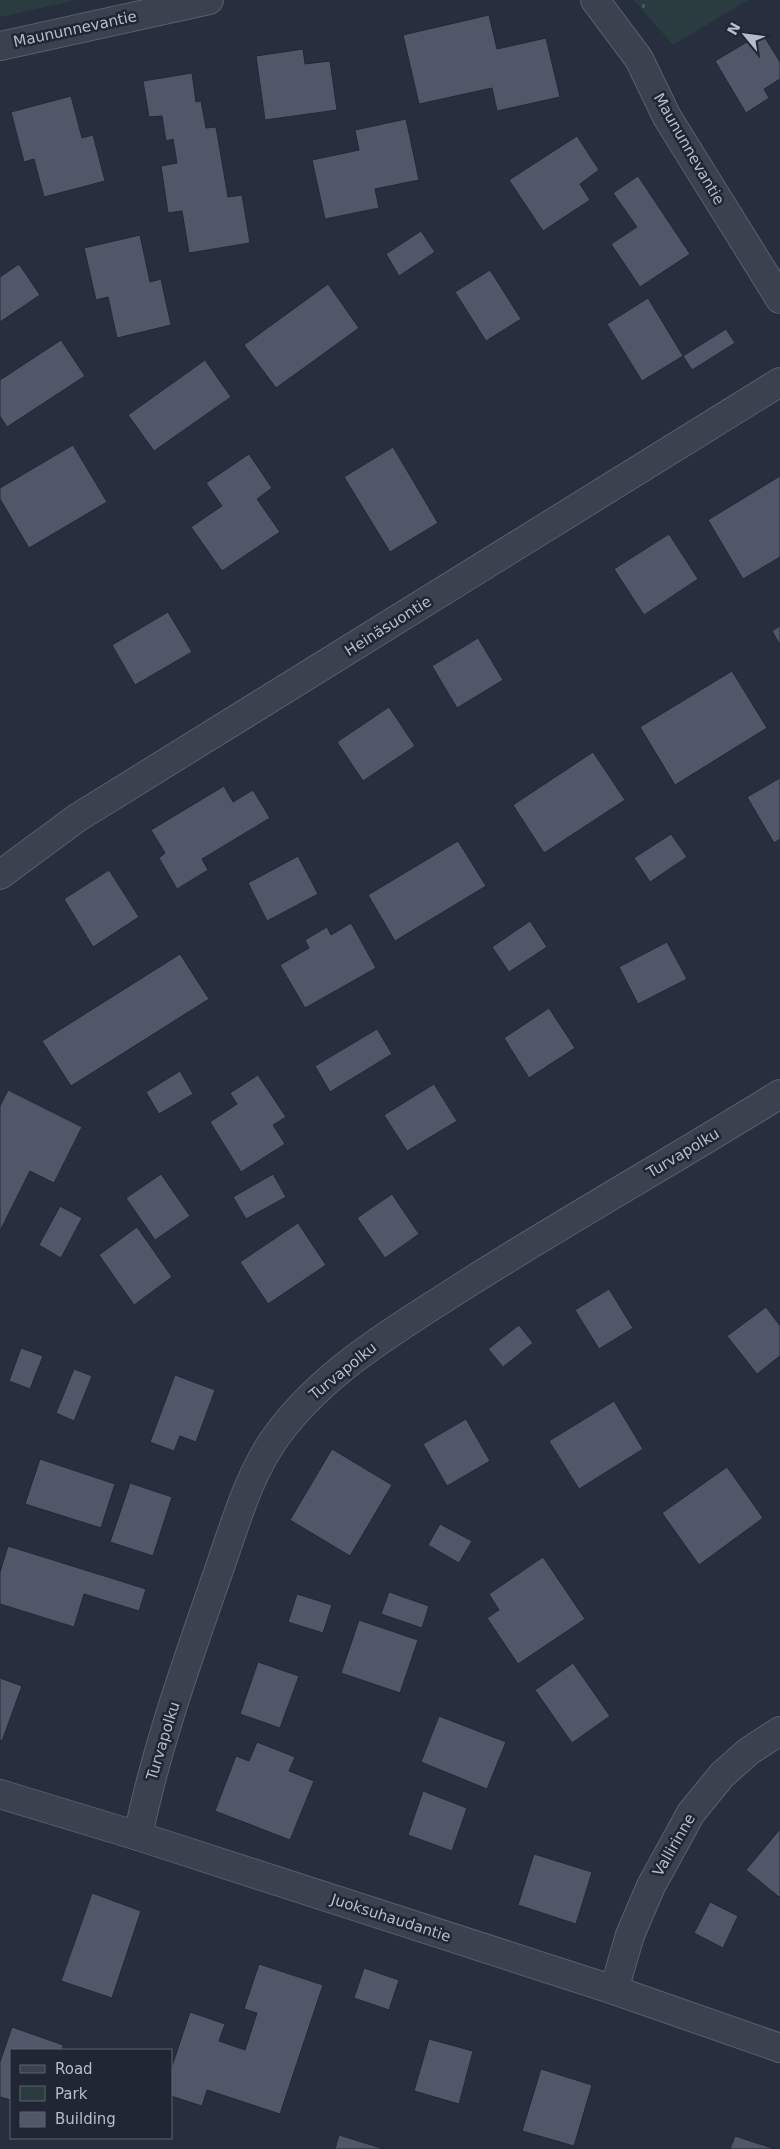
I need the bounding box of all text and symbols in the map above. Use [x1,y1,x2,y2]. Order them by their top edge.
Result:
street label: Maununnevantie [12,7,138,51]
north arrow [720,10,770,60]
text: N [724,20,743,38]
street label: Maununnevantie [650,90,728,208]
street label: Heinäsuontie [341,592,435,660]
street label: Turvapolku [643,1124,722,1182]
street label: Turvapolku [305,1338,380,1404]
street label: Turvapolku [142,1700,183,1783]
street label: Vallirinne [649,1810,699,1880]
street label: Juoksuhaudantie [328,1890,453,1946]
legend [10,2049,172,2139]
text: Road [55,2060,93,2078]
text: Park [55,2085,88,2103]
text: Building [55,2110,116,2128]

